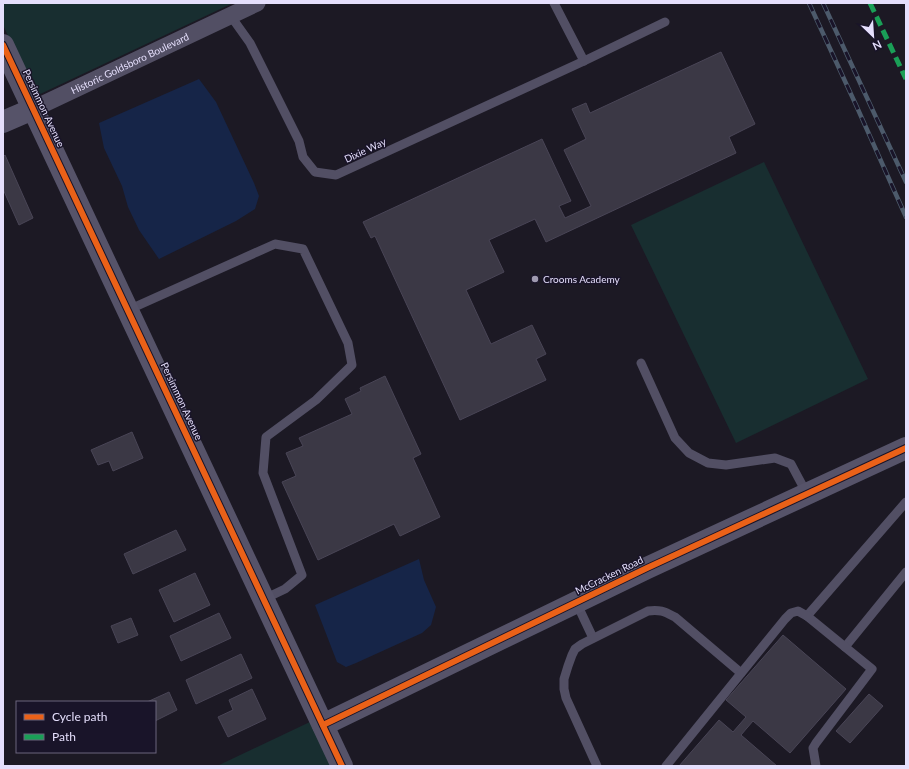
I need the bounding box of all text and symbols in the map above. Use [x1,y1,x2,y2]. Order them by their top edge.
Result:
north arrow [853,16,893,56]
street label: Historic Goldsboro Boulevard [69,30,191,96]
text: N [871,38,884,53]
street label: Persimmon Avenue [21,67,67,149]
street label: Dixie Way [342,135,389,165]
place label: Crooms Academy [543,273,621,285]
marker: Crooms Academy [530,274,540,284]
street label: Persimmon Avenue [159,360,205,442]
street label: McCracken Road [573,553,645,597]
legend [16,701,156,753]
text: Cycle path [52,709,107,724]
text: Path [52,729,76,744]

